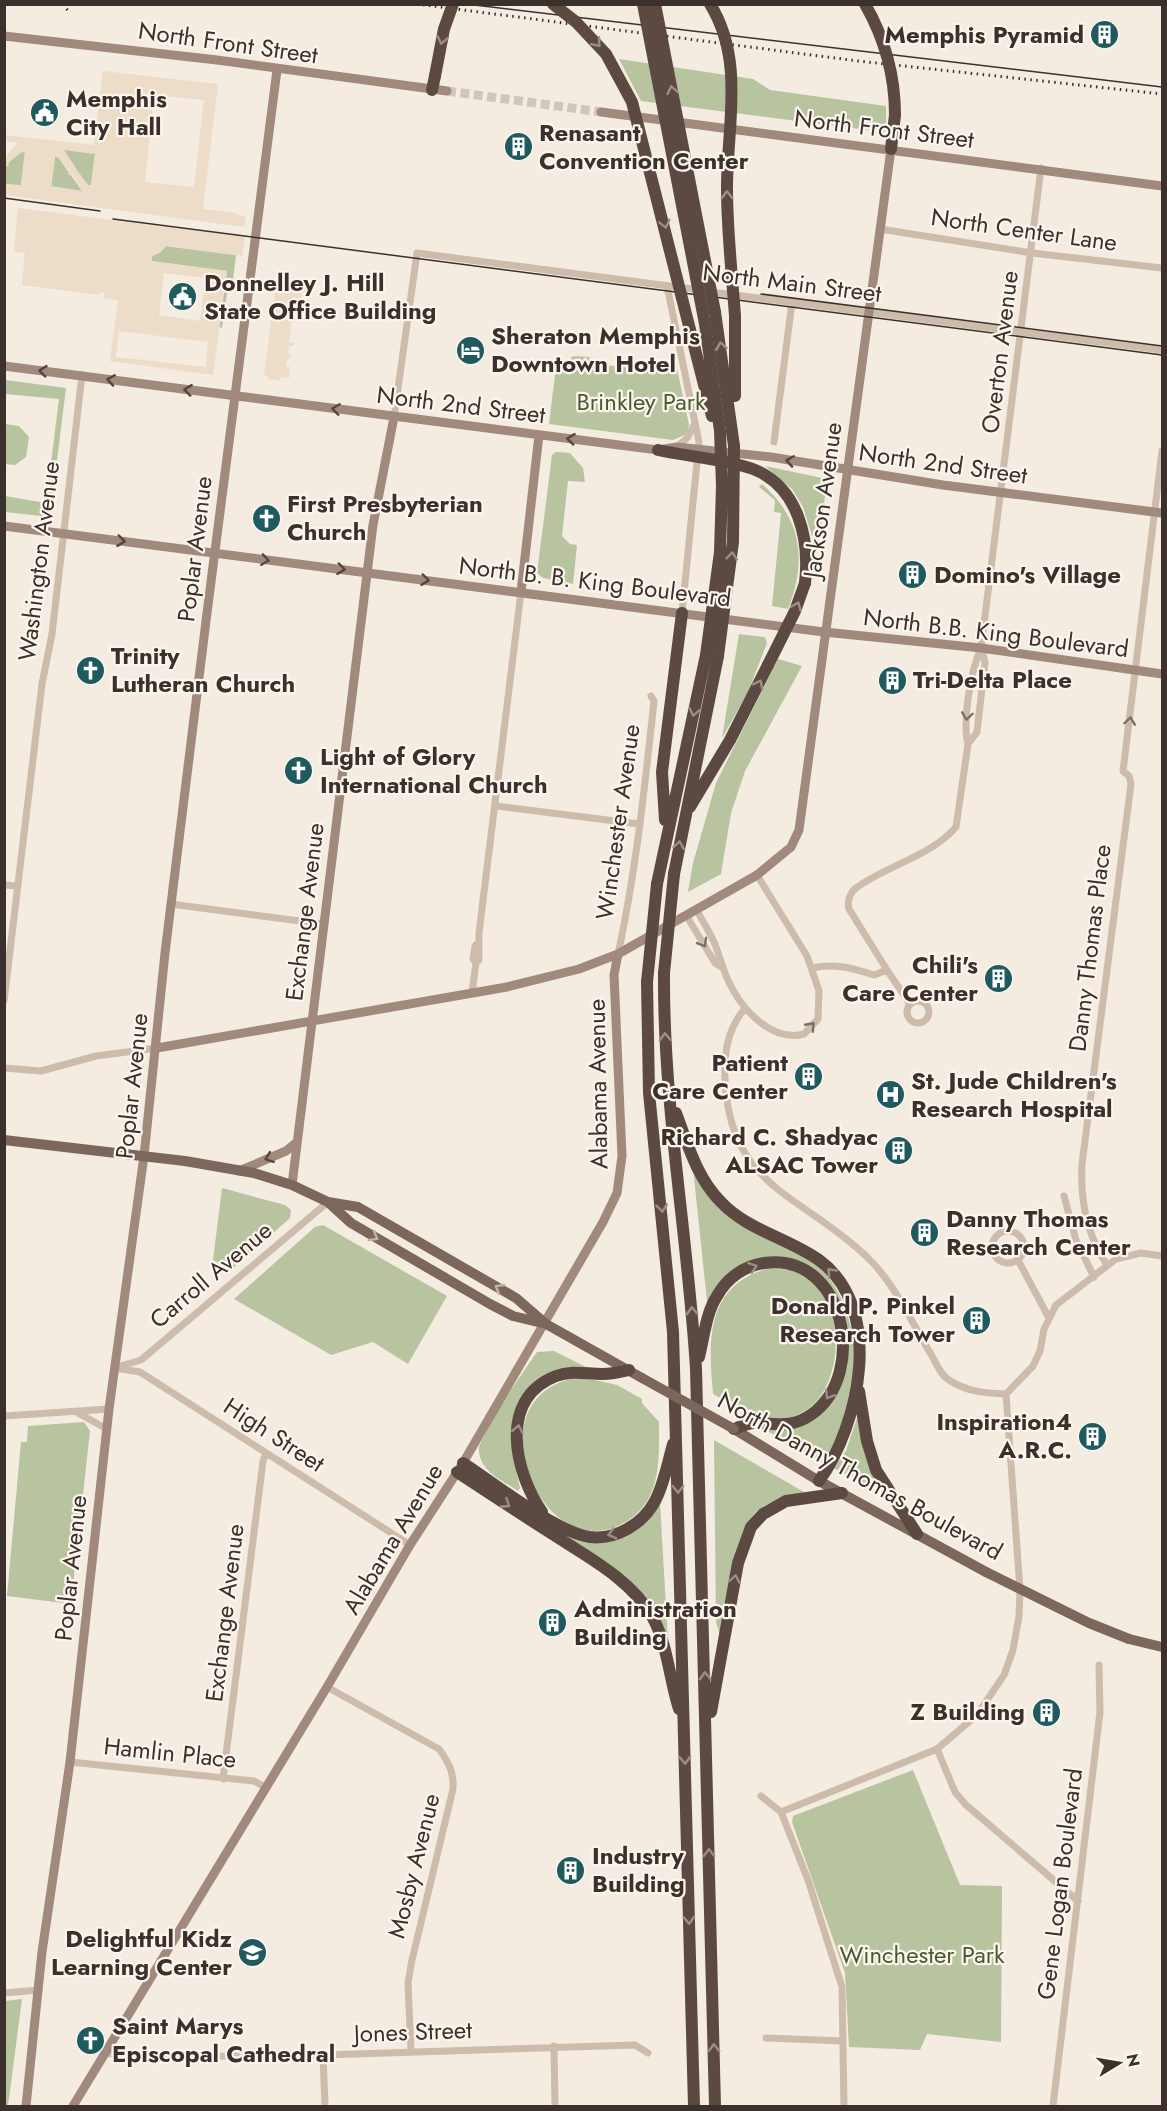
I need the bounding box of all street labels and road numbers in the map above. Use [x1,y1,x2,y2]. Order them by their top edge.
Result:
street label: North Front Street [136,13,320,72]
street label: North Front Street [792,100,976,157]
street label: North Center Lane [929,199,1119,260]
street label: North Main Street [701,254,884,311]
street label: Overton Avenue [972,269,1027,435]
street label: North 2nd Street [375,377,548,432]
street label: Jackson Avenue [794,420,851,583]
street label: North 2nd Street [857,434,1030,493]
street label: Washington Avenue [9,459,68,663]
street label: Poplar Avenue [168,474,221,624]
street label: North B. B. King Boulevard [457,547,733,616]
street label: North B.B. King Boulevard [861,599,1131,666]
street label: Winchester Avenue [586,722,649,922]
street label: Exchange Avenue [276,821,333,1003]
street label: Danny Thomas Place [1059,842,1120,1054]
street label: Alabama Avenue [579,999,616,1169]
street label: Poplar Avenue [106,1011,157,1161]
street label: Carroll Avenue [142,1213,279,1336]
street label: North Danny Thomas Boulevard [711,1382,1009,1569]
street label: High Street [217,1389,332,1480]
street label: Alabama Avenue [334,1457,451,1621]
street label: Poplar Avenue [45,1493,96,1643]
street label: Exchange Avenue [196,1522,253,1704]
street label: Hamlin Place [102,1728,238,1777]
street label: Gene Logan Boulevard [1028,1766,1091,2002]
street label: Mosby Avenue [379,1790,448,1942]
street label: Jones Street [350,2012,473,2051]

